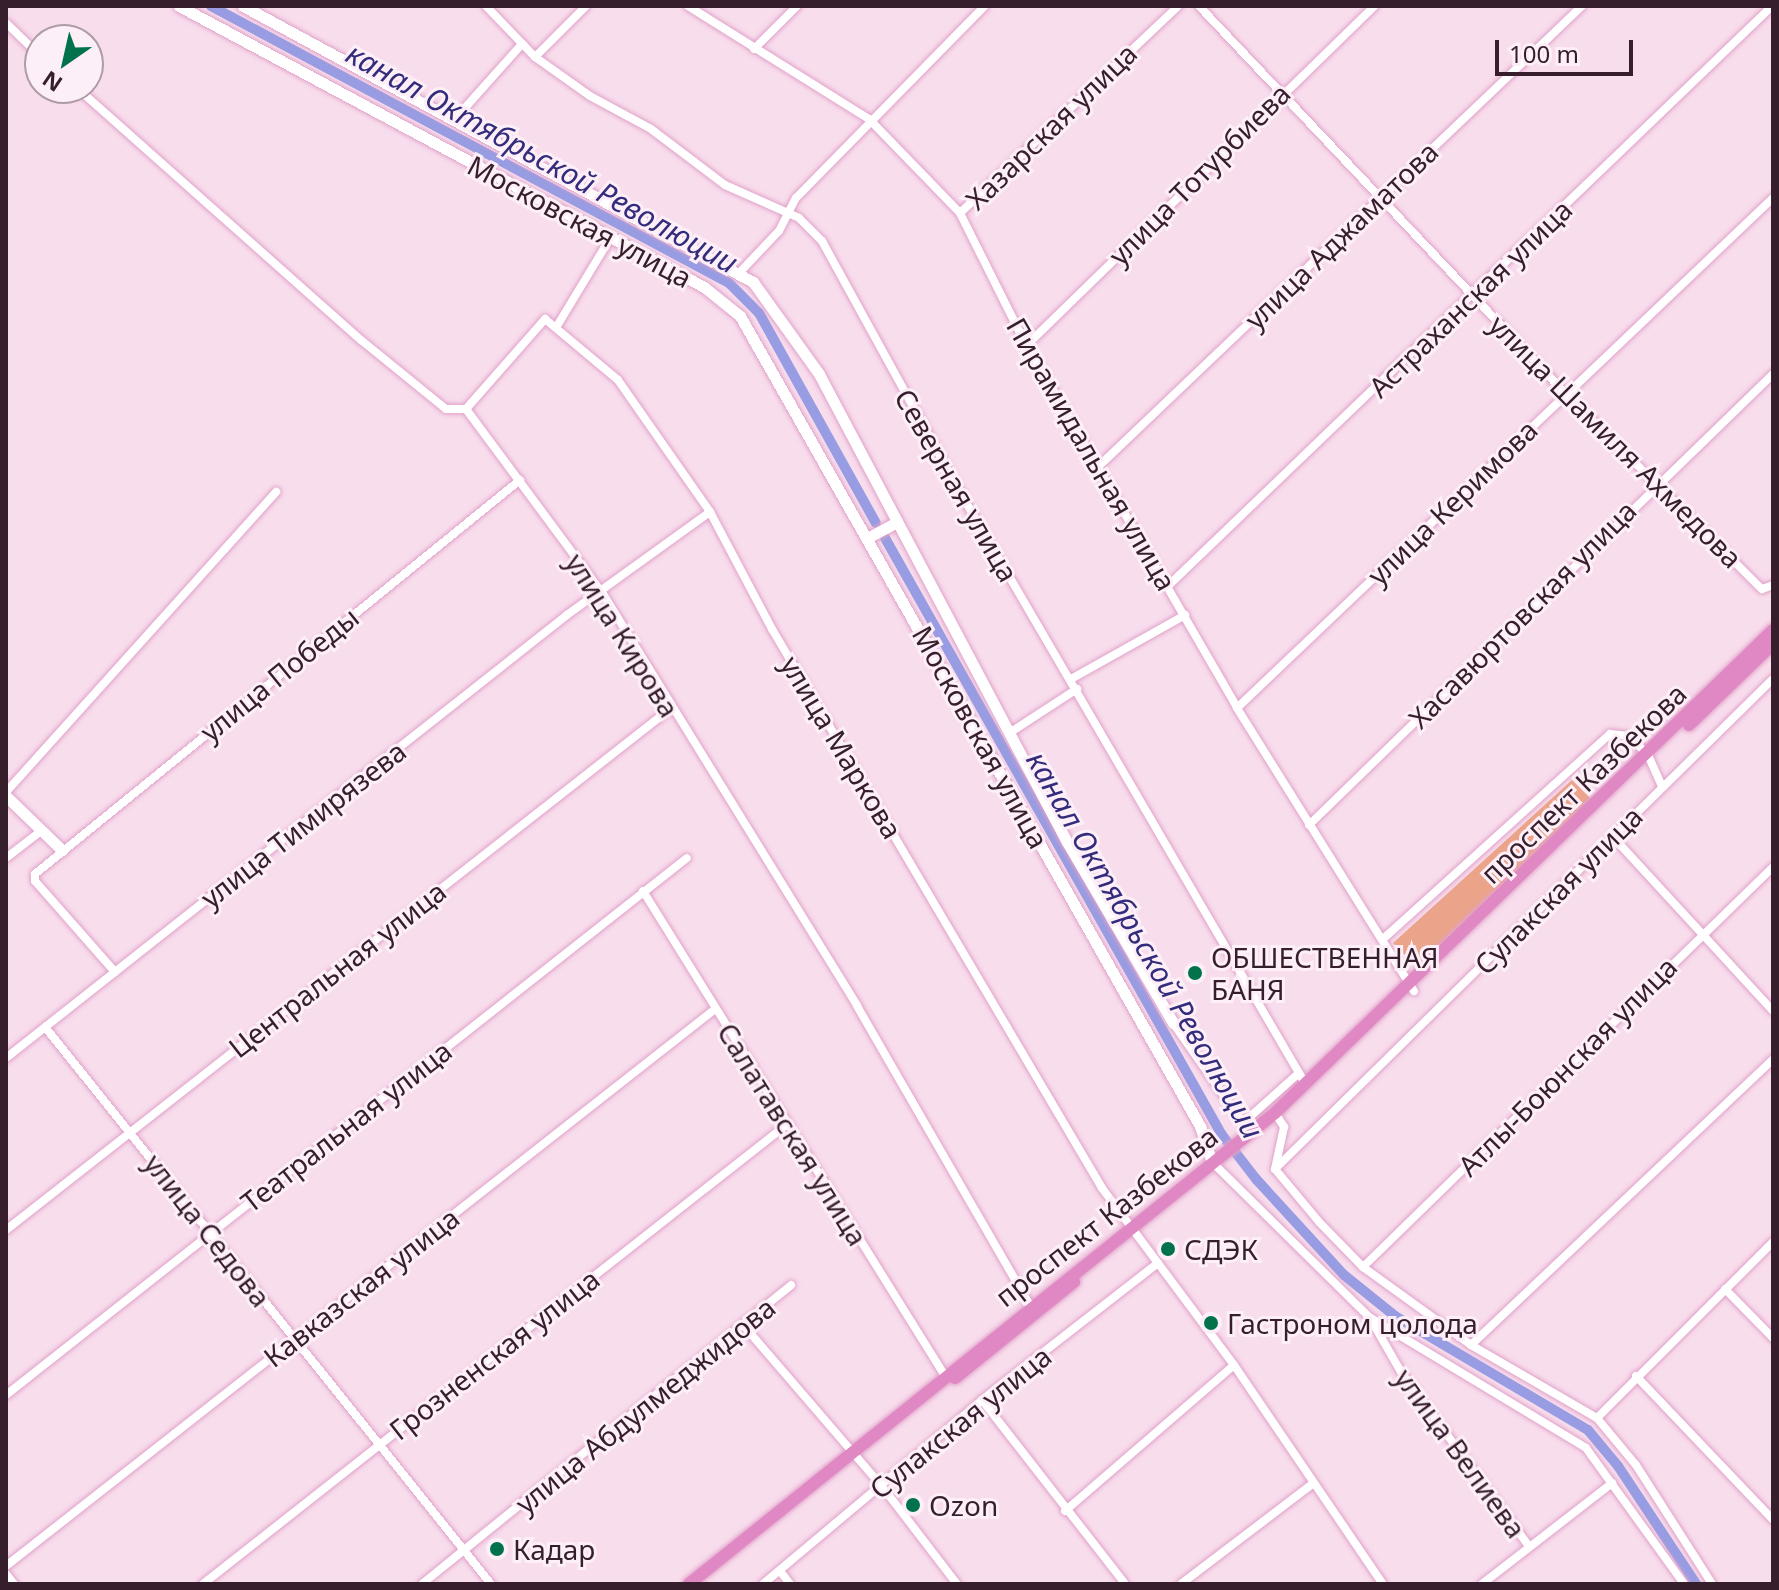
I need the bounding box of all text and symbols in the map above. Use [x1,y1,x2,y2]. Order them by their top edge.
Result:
north arrow [24,24,104,104]
scale bar [1499,24,1637,74]
water label: канал Октябрьской Революции [340,35,744,281]
street label: Хазарская улица [959,36,1143,216]
text: 100 m [1509,37,1579,70]
text: N [36,65,68,100]
street label: улица Тотурбиева [1101,76,1297,272]
street label: улица Аджаматова [1238,134,1444,336]
street label: Московская улица [462,148,698,294]
street label: Астраханская улица [1361,192,1579,404]
street label: улица Шамиля Ахмедова [1483,308,1749,574]
street label: Пирамидальная улица [1000,312,1184,596]
street label: Северная улица [888,383,1026,587]
street label: улица Керимова [1360,412,1544,592]
street label: Хасавюртовская улица [1401,493,1643,735]
street label: улица Кирова [559,547,687,723]
street label: улица Победы [193,600,365,748]
street label: Московская улица [906,620,1056,854]
street label: улица Маркова [774,650,910,844]
street label: проспект Казбекова [1473,676,1693,890]
street label: улица Тимирязева [194,733,412,915]
water label: канал Октябрьской Революции [1019,745,1271,1145]
street label: Сулакская улица [1467,799,1649,981]
street label: Центральная улица [222,874,452,1064]
place label: ОБШЕСТВЕННАЯ БАНЯ [1211,940,1439,1006]
street label: Атлы-Боюнская улица [1451,950,1683,1182]
marker: ОБШЕСТВЕННАЯ БАНЯ [1186,964,1204,982]
street label: Салатавская улица [711,1017,875,1251]
street label: Театральная улица [234,1033,458,1219]
street label: проспект Казбекова [988,1119,1224,1313]
street label: улица Седова [138,1147,278,1313]
street label: Кавказская улица [257,1200,465,1374]
place label: СДЭК [1184,1232,1258,1266]
marker: СДЭК [1159,1240,1177,1258]
street label: Грозненская улица [382,1262,606,1446]
street label: улица Абдулмеджидова [508,1290,782,1520]
place label: Гастроном цолода [1227,1306,1478,1340]
marker: Гастроном цолода [1202,1314,1220,1332]
street label: Сулакская улица [863,1339,1057,1505]
street label: улица Велиева [1388,1362,1534,1544]
place label: Ozon [929,1488,998,1522]
marker: Ozon [904,1496,922,1514]
place label: Кадар [513,1532,595,1566]
marker: Кадар [488,1540,506,1558]

